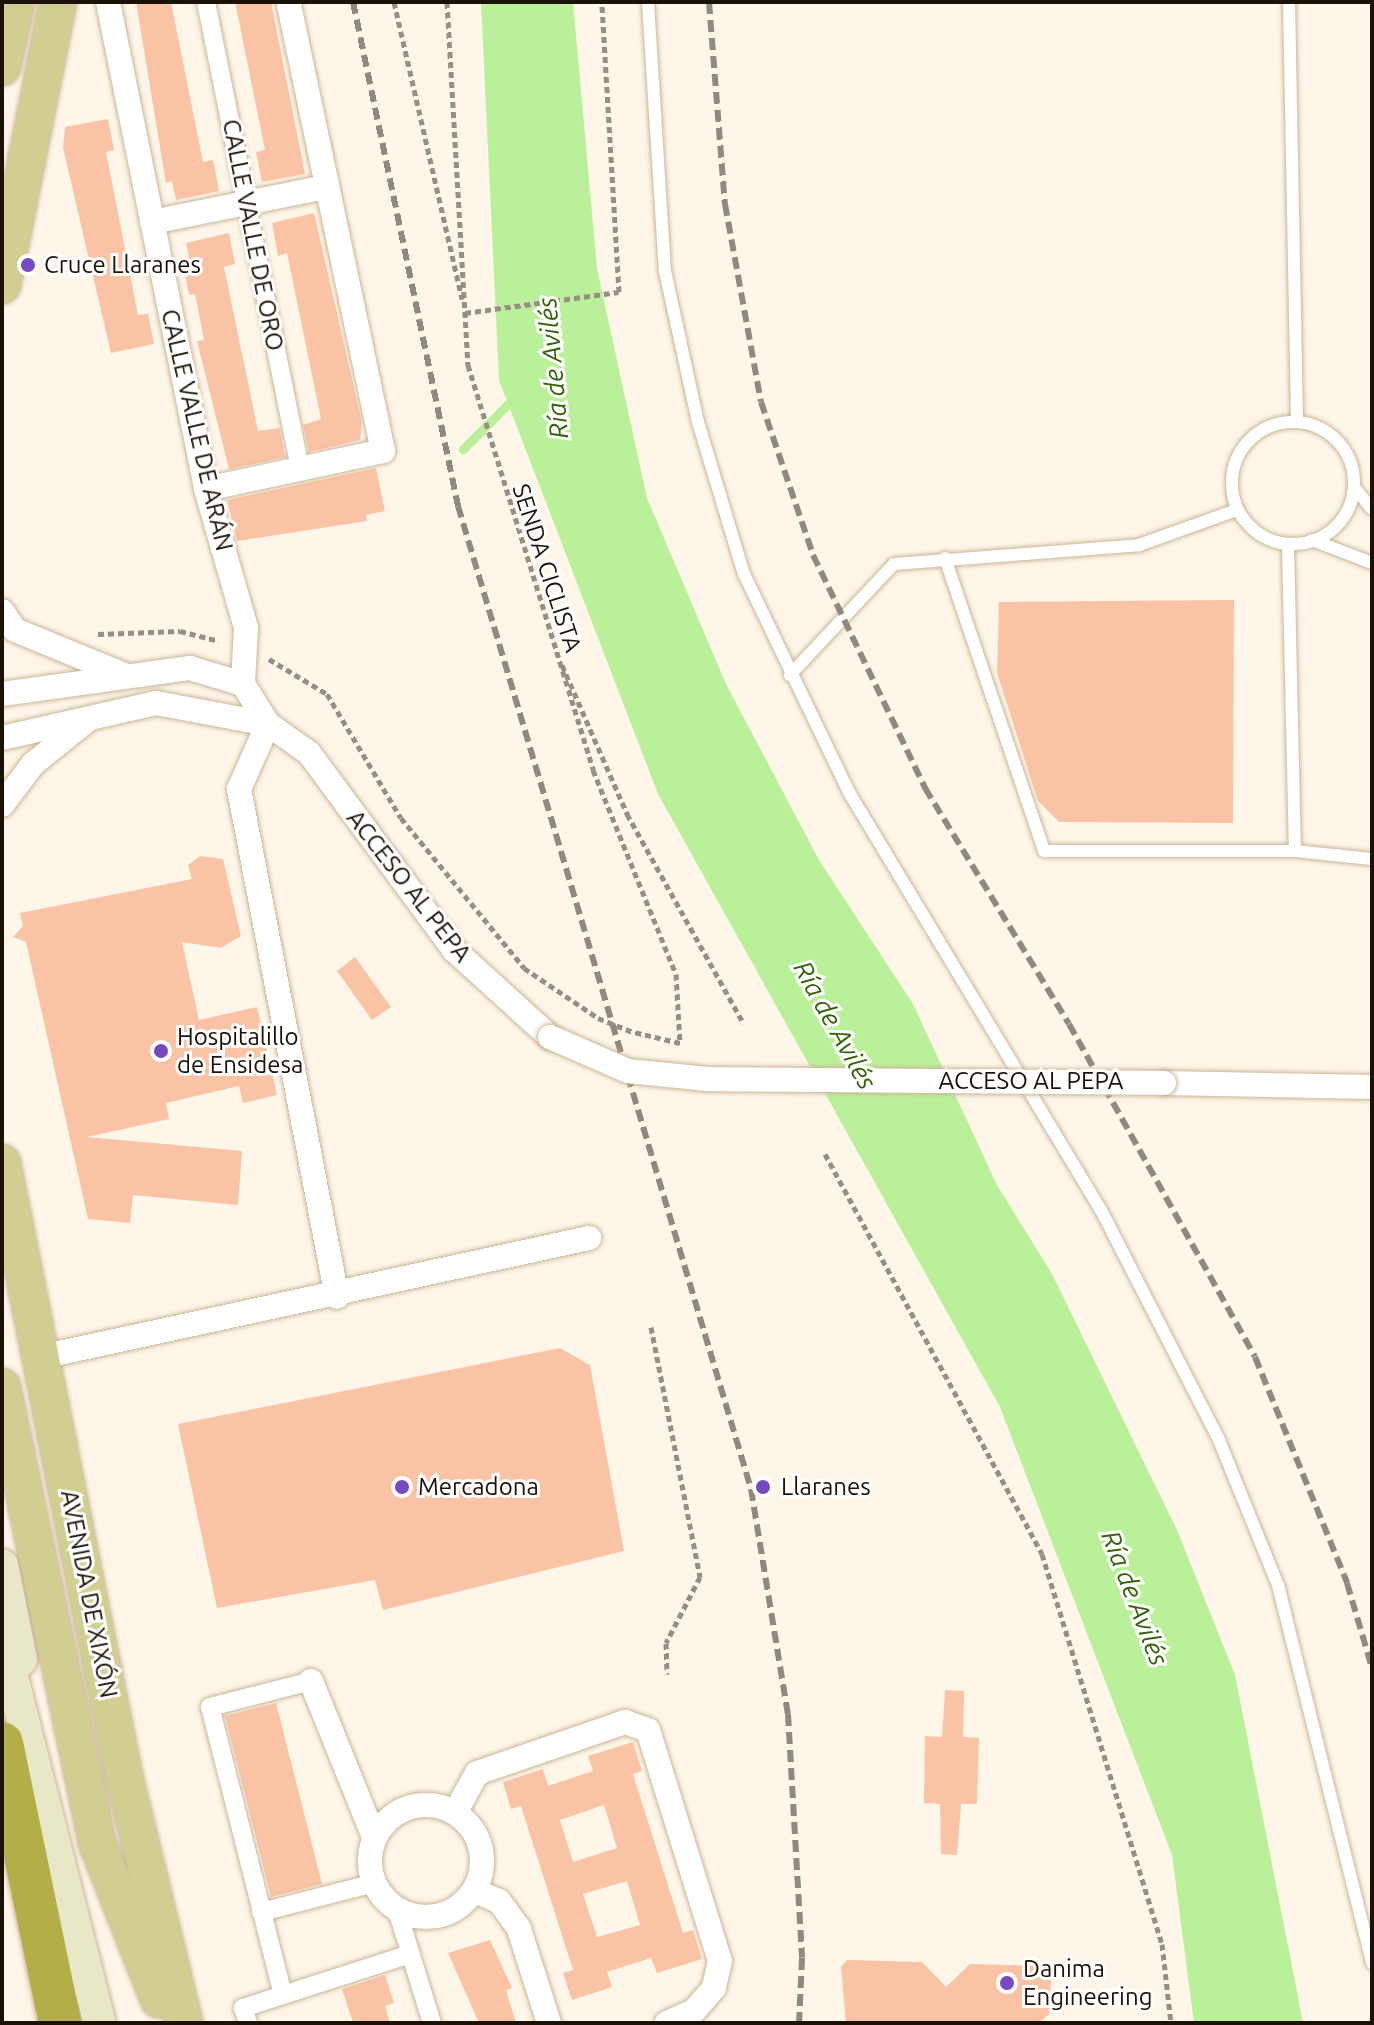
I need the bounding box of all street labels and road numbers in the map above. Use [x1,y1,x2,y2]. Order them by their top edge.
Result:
street label: CALLE VALLE DE ORO [216,117,290,353]
street label: CALLE VALLE DE ARÁN [155,306,239,554]
street label: SENDA CICLISTA [506,480,588,656]
street label: ACCESO AL PEPA [341,804,477,968]
street label: ACCESO AL PEPA [939,1067,1123,1095]
street label: AVENIDA DE XIXÓN [55,1488,123,1700]

